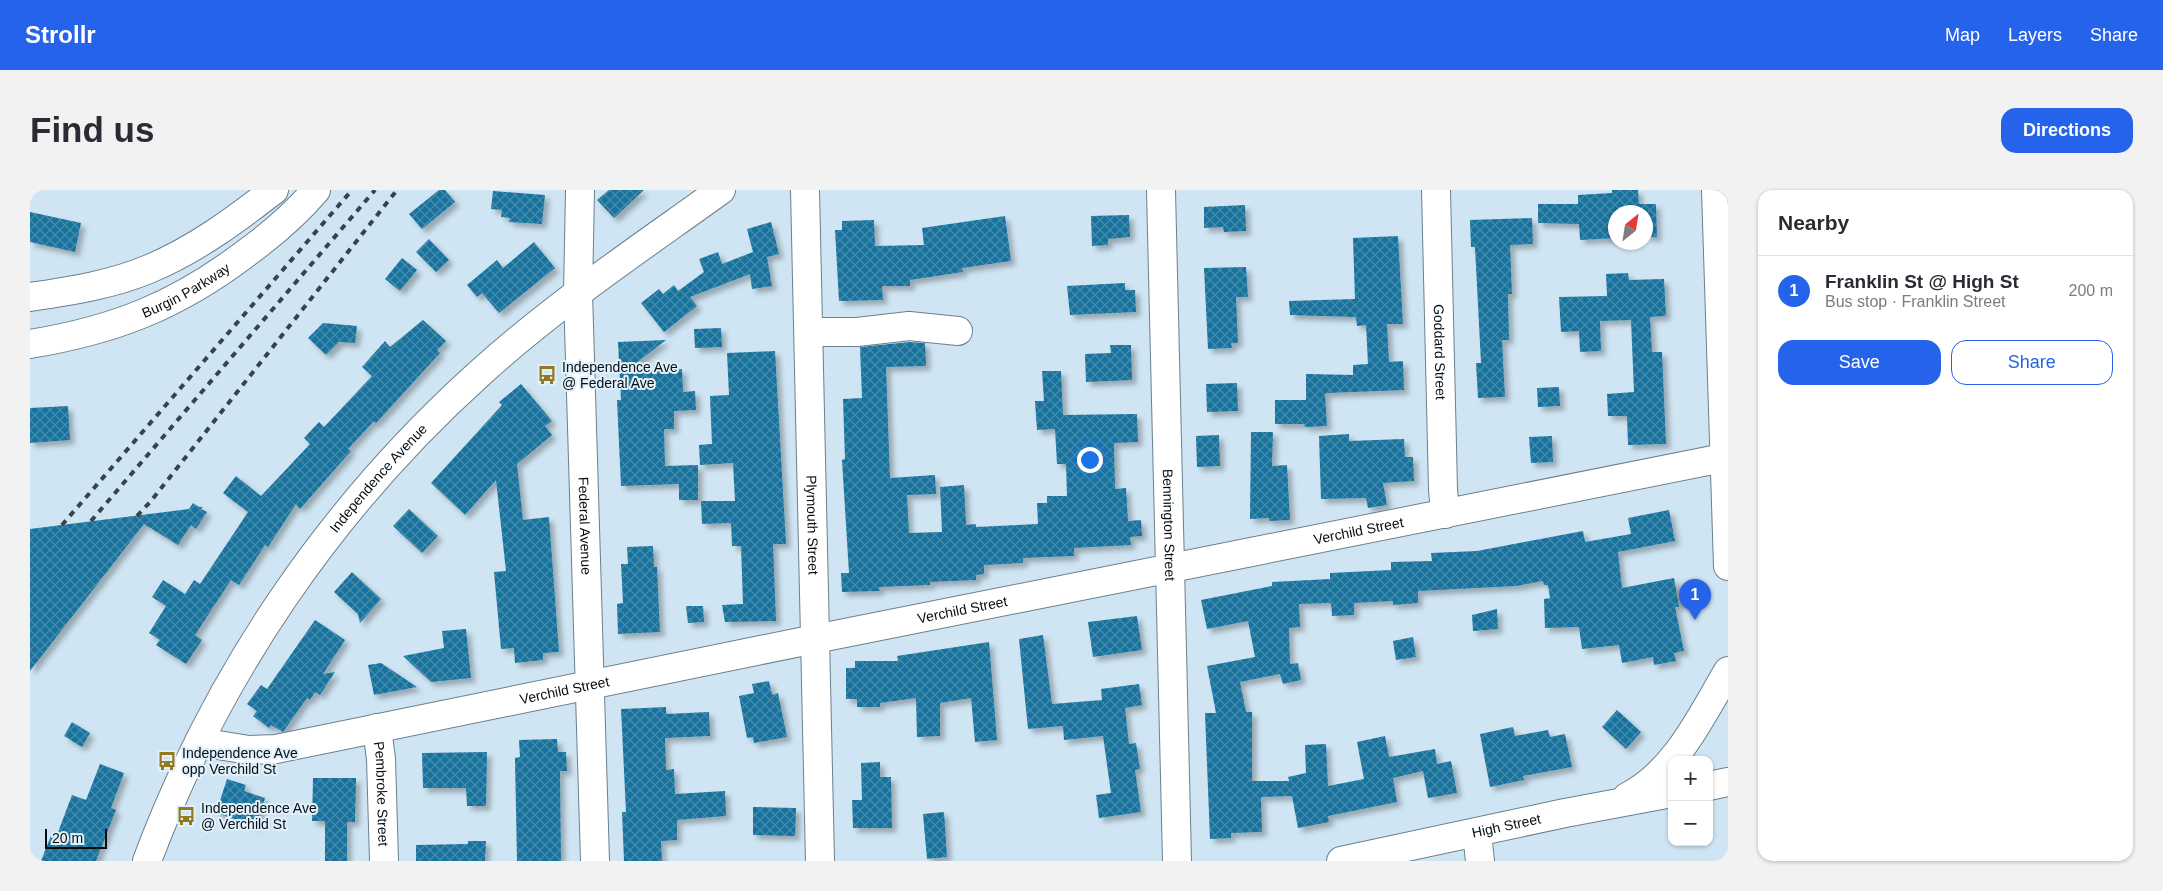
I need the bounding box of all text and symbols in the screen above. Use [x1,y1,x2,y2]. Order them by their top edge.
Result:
text: Strollr [25,21,96,48]
text: Map [1945,25,1980,45]
text: Layers [2008,25,2062,45]
text: Share [2090,25,2138,45]
button: Directions [2001,108,2133,153]
text: Find us [30,110,154,149]
north arrow [1608,205,1653,250]
text: Nearby [1778,211,1849,234]
street label: Burgin Parkway [140,260,233,321]
text: Franklin St @ High St [1825,271,2019,292]
text: 1 [1790,282,1798,299]
text: 200 m [2069,282,2113,299]
text: Bus stop · Franklin Street [1825,293,2006,310]
street label: Goddard Street [1431,304,1449,400]
button: Save [1778,340,1941,385]
button: Share [1951,340,2113,385]
place label: Independence Ave @ Federal Ave [562,359,678,391]
bus stop icon: Independence Ave @ Federal Ave [536,364,558,386]
street label: Independence Avenue [326,420,430,536]
your location [1077,447,1103,473]
street label: Bennington Street [1160,469,1178,581]
street label: Plymouth Street [803,475,822,575]
street label: Federal Avenue [576,477,594,575]
street label: Verchild Street [1312,514,1405,547]
pin: 1 [1679,579,1711,620]
street label: Verchild Street [916,593,1009,626]
street label: Verchild Street [518,673,611,707]
street label: Pembroke Street [371,740,392,847]
place label: Independence Ave opp Verchild St [182,745,298,777]
bus stop icon: Independence Ave opp Verchild St [156,750,178,772]
map controls [1668,756,1713,846]
button: + [1668,756,1713,801]
place label: Independence Ave @ Verchild St [201,800,317,832]
button: − [1668,801,1713,846]
bus stop icon: Independence Ave @ Verchild St [175,805,197,827]
street label: High Street [1470,810,1542,841]
scale bar [45,826,108,849]
text: 20 m [52,830,83,846]

